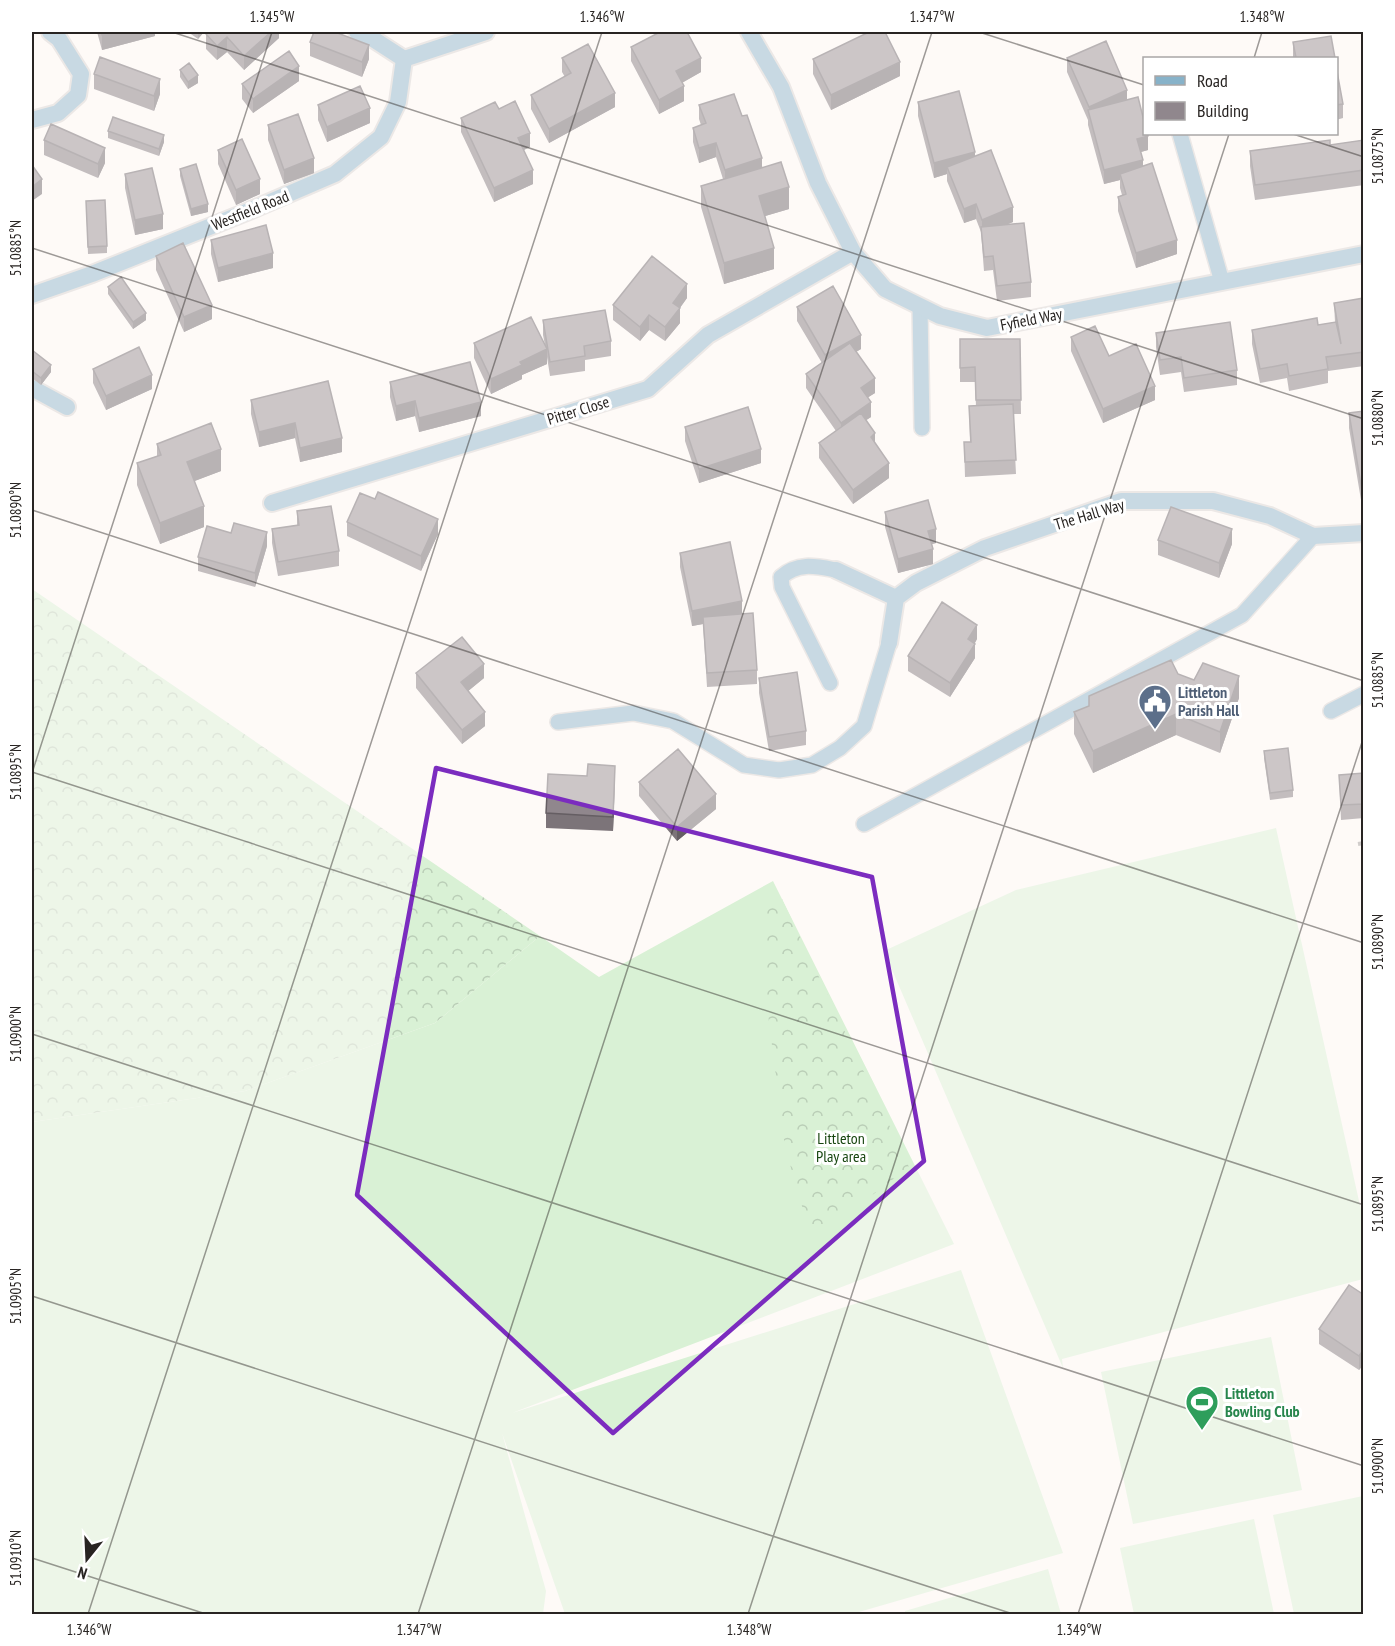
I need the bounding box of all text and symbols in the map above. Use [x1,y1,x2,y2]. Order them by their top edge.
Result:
text: 1.345°W [250,7,294,26]
text: 1.346°W [580,7,624,26]
text: 1.347°W [910,7,954,26]
text: 1.348°W [1240,7,1284,26]
legend [1143,57,1338,135]
text: Road [1197,69,1228,92]
text: Building [1197,99,1249,122]
text: 51.0875°N [1368,128,1387,184]
street label: Westfield Road [208,185,292,235]
text: 51.0885°N [6,220,25,276]
street label: Fyfield Way [998,303,1064,335]
text: 51.0880°N [1368,390,1387,446]
street label: Pitter Close [545,391,611,429]
text: 51.0890°N [6,482,25,538]
street label: The Hall Way [1051,494,1127,534]
text: 51.0885°N [1368,652,1387,708]
place label: Littleton Parish Hall [1178,682,1239,720]
public building icon: Littleton Parish Hall [1137,683,1173,730]
text: 51.0895°N [6,744,25,800]
text: 51.0890°N [1368,914,1387,970]
text: 51.0900°N [6,1006,25,1062]
park label: Littleton Play area [816,1128,866,1166]
text: 51.0895°N [1368,1176,1387,1232]
text: 51.0905°N [6,1268,25,1324]
place label: Littleton Bowling Club [1225,1383,1300,1421]
sports icon: Littleton Bowling Club [1184,1384,1220,1431]
text: 51.0900°N [1368,1438,1387,1494]
north arrow [57,1529,117,1589]
text: 51.0910°N [6,1530,25,1586]
text: N [75,1562,90,1584]
text: 1.346°W [67,1620,111,1639]
text: 1.347°W [397,1620,441,1639]
text: 1.348°W [727,1620,771,1639]
text: 1.349°W [1057,1620,1101,1639]

